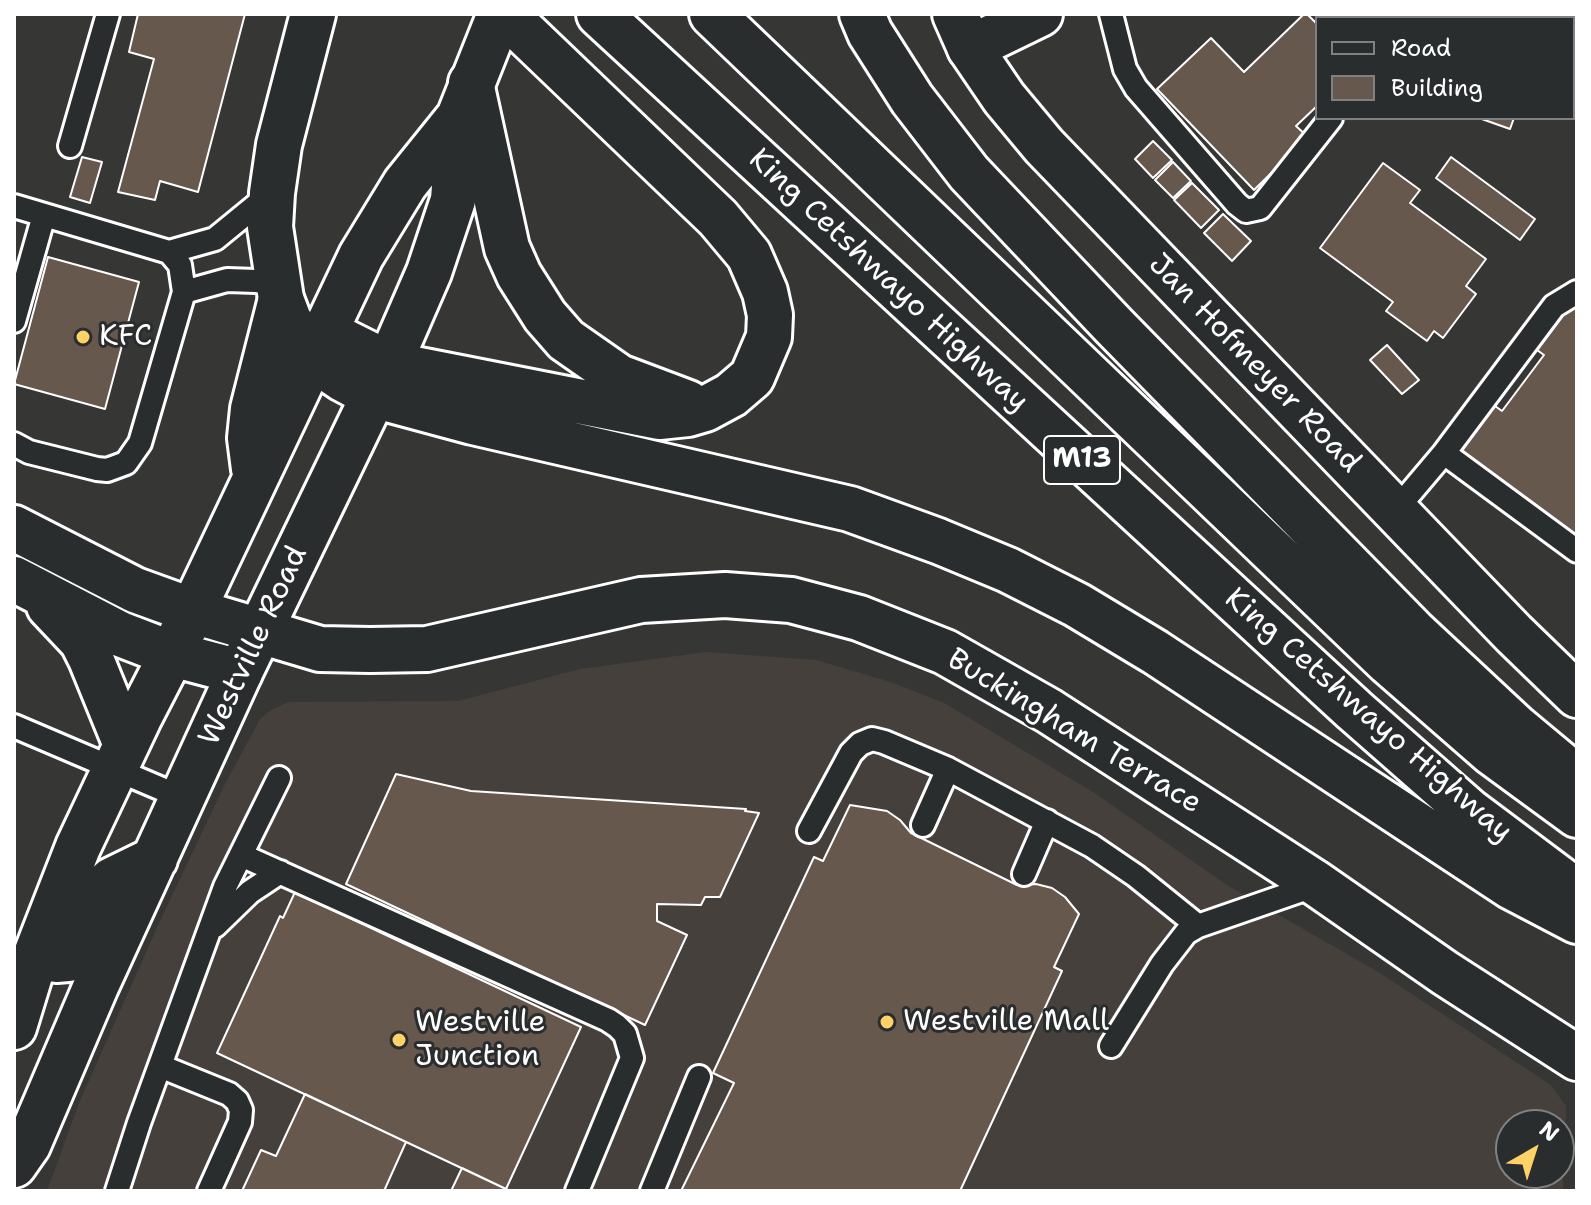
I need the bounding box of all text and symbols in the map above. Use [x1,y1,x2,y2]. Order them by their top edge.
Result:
legend [1315,16,1575,120]
text: Road [1391,32,1451,64]
text: Building [1391,72,1483,104]
street label: King Cetshwayo Highway [741,142,1035,420]
street label: Jan Hofmeyer Road [1140,247,1368,481]
place label: KFC [99,319,152,355]
marker: KFC [74,328,92,346]
road number: M13 [1044,436,1120,484]
street label: Westville Road [192,541,316,751]
street label: King Cetshwayo Highway [1217,581,1519,851]
street label: Buckingham Terrace [940,642,1208,822]
place label: Westville Mall [903,1004,1109,1040]
place label: Westville Junction [415,1005,545,1076]
marker: Westville Mall [878,1013,896,1031]
marker: Westville Junction [390,1031,408,1049]
north arrow [1495,1109,1575,1189]
text: N [1533,1115,1565,1148]

